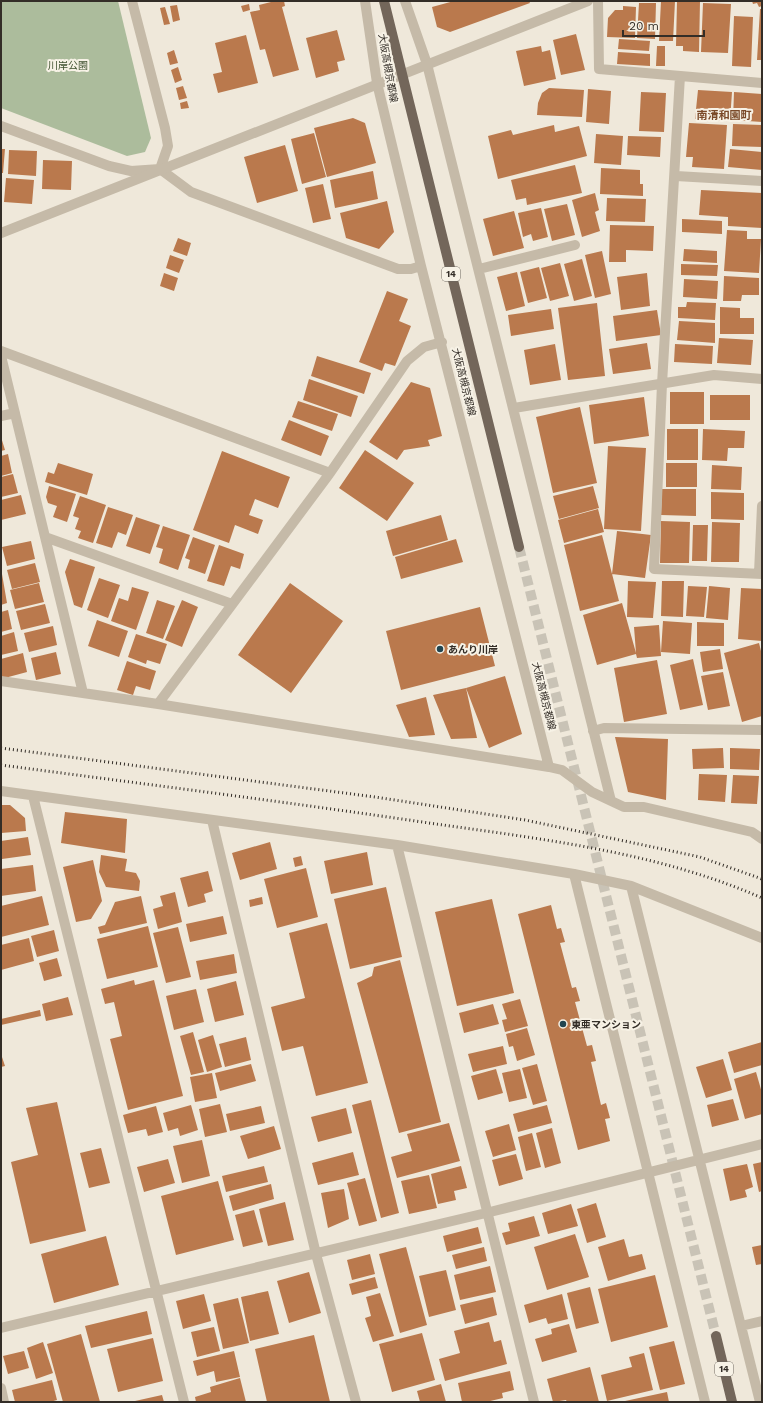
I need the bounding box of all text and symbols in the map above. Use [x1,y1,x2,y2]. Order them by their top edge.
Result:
scale bar [623,12,704,38]
text: 20 m [629,19,659,33]
street label: 大阪高槻京都線 [377,33,399,103]
park label: 川岸公園 [48,60,88,71]
district label: 南清和園町 [697,109,752,122]
road number: 14 [442,267,460,281]
street label: 大阪高槻京都線 [450,347,478,417]
marker: あんり川岸 [435,644,445,654]
place label: あんり川岸 [448,644,498,655]
street label: 大阪高槻京都線 [530,661,558,731]
marker: 東亜マンション [558,1019,568,1029]
place label: 東亜マンション [571,1019,641,1030]
road number: 14 [715,1362,733,1376]

